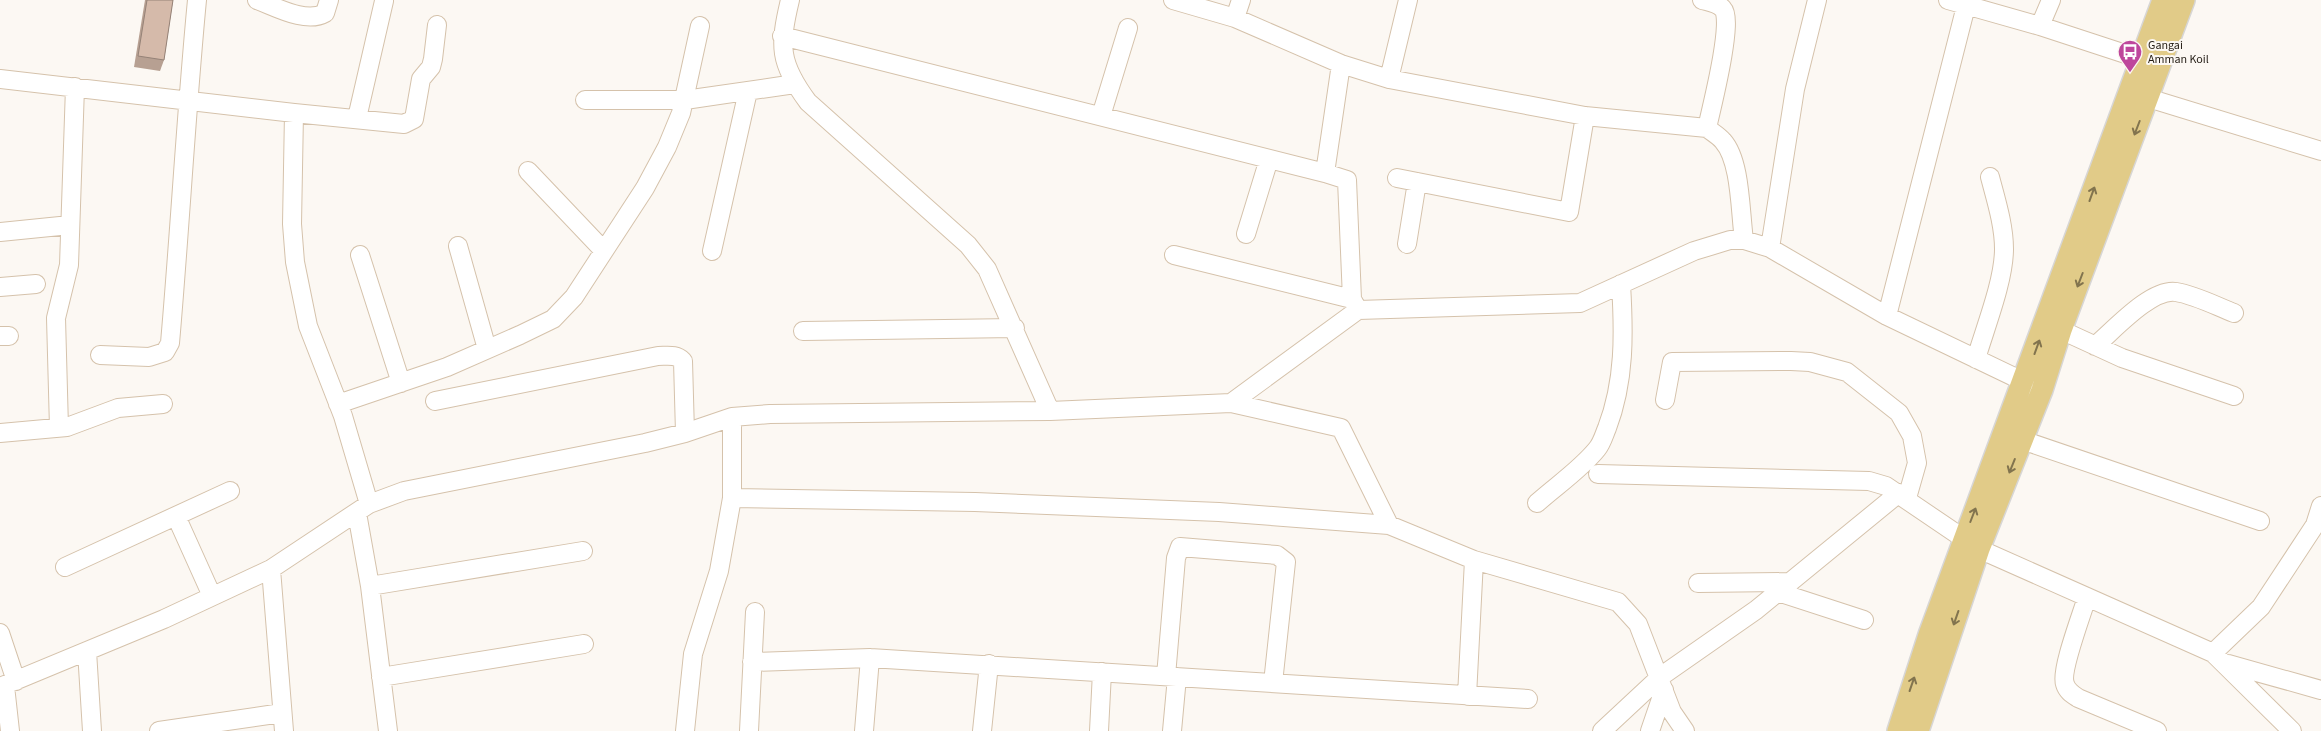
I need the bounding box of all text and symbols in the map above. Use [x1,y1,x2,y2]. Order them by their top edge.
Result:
place label: Gangai Amman Koil [2148,37,2209,68]
bus stop icon: Gangai Amman Koil [2117,39,2143,73]
one-way arrow [2132,120,2141,135]
one-way arrow [2088,187,2097,202]
one-way arrow [2075,272,2084,287]
one-way arrow [2033,340,2042,355]
one-way arrow [2007,457,2016,473]
one-way arrow [1969,508,1978,523]
one-way arrow [1950,610,1960,626]
one-way arrow [1907,677,1917,693]

